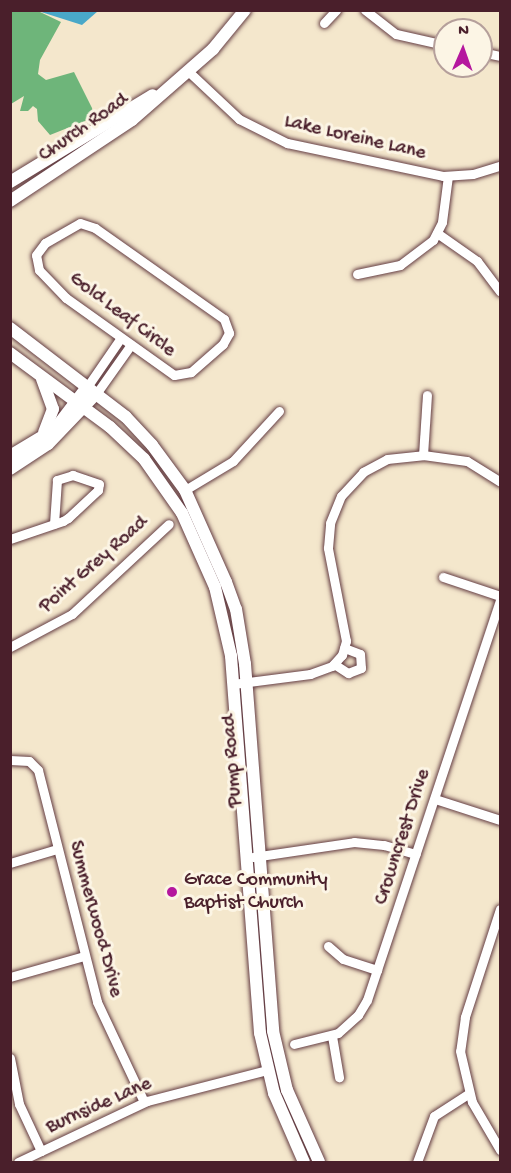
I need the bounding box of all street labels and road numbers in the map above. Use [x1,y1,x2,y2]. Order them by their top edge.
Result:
street label: Church Road [35,88,133,168]
street label: Lake Loreine Lane [282,110,428,166]
street label: Gold Leaf Circle [64,267,180,363]
street label: Point Grey Road [35,511,153,619]
street label: Pump Road [218,714,248,808]
street label: Crowncrest Drive [370,766,436,908]
street label: Summerwood Drive [63,838,127,1000]
street label: Burnside Lane [43,1072,155,1140]

